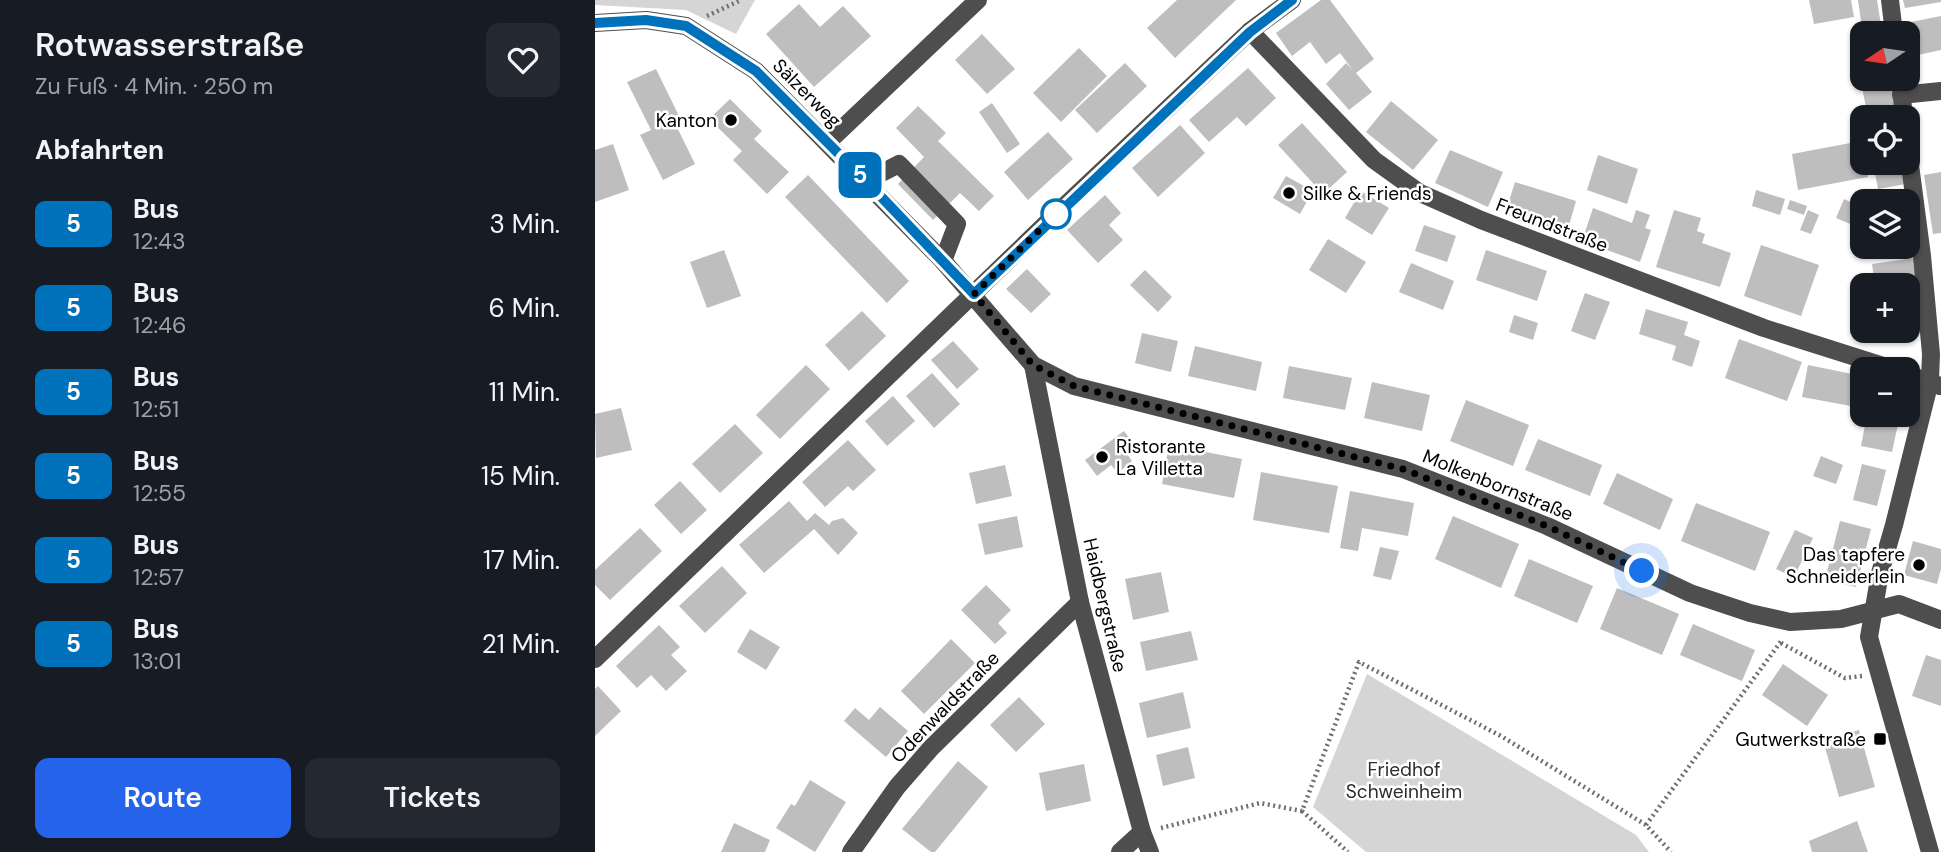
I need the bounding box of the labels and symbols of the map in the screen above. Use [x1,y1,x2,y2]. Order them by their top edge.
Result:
north arrow [1850,21,1920,91]
street label: Sälzerweg [767,53,847,133]
place label: Kanton [656,108,717,133]
marker: Kanton [723,112,739,128]
line badge: 5 [837,152,883,198]
place label: Silke & Friends [1303,181,1431,206]
marker: Silke & Friends [1281,185,1297,201]
street label: Freundstraße [1492,192,1612,258]
unlabelled marker [1041,199,1071,229]
place label: Ristorante La Villetta [1116,434,1206,481]
street label: Molkenbornstraße [1419,443,1577,527]
marker: Ristorante La Villetta [1094,449,1110,465]
street label: Haidbergstraße [1077,536,1133,674]
place label: Das tapfere Schneiderlein [1786,542,1905,589]
your location [1624,553,1659,588]
marker: Das tapfere Schneiderlein [1911,557,1927,573]
street label: Odenwaldstraße [885,646,1005,768]
place label: Gutwerkstraße [1735,727,1866,752]
marker: Gutwerkstraße [1872,731,1888,747]
park label: Friedhof Schweinheim [1346,757,1462,804]

